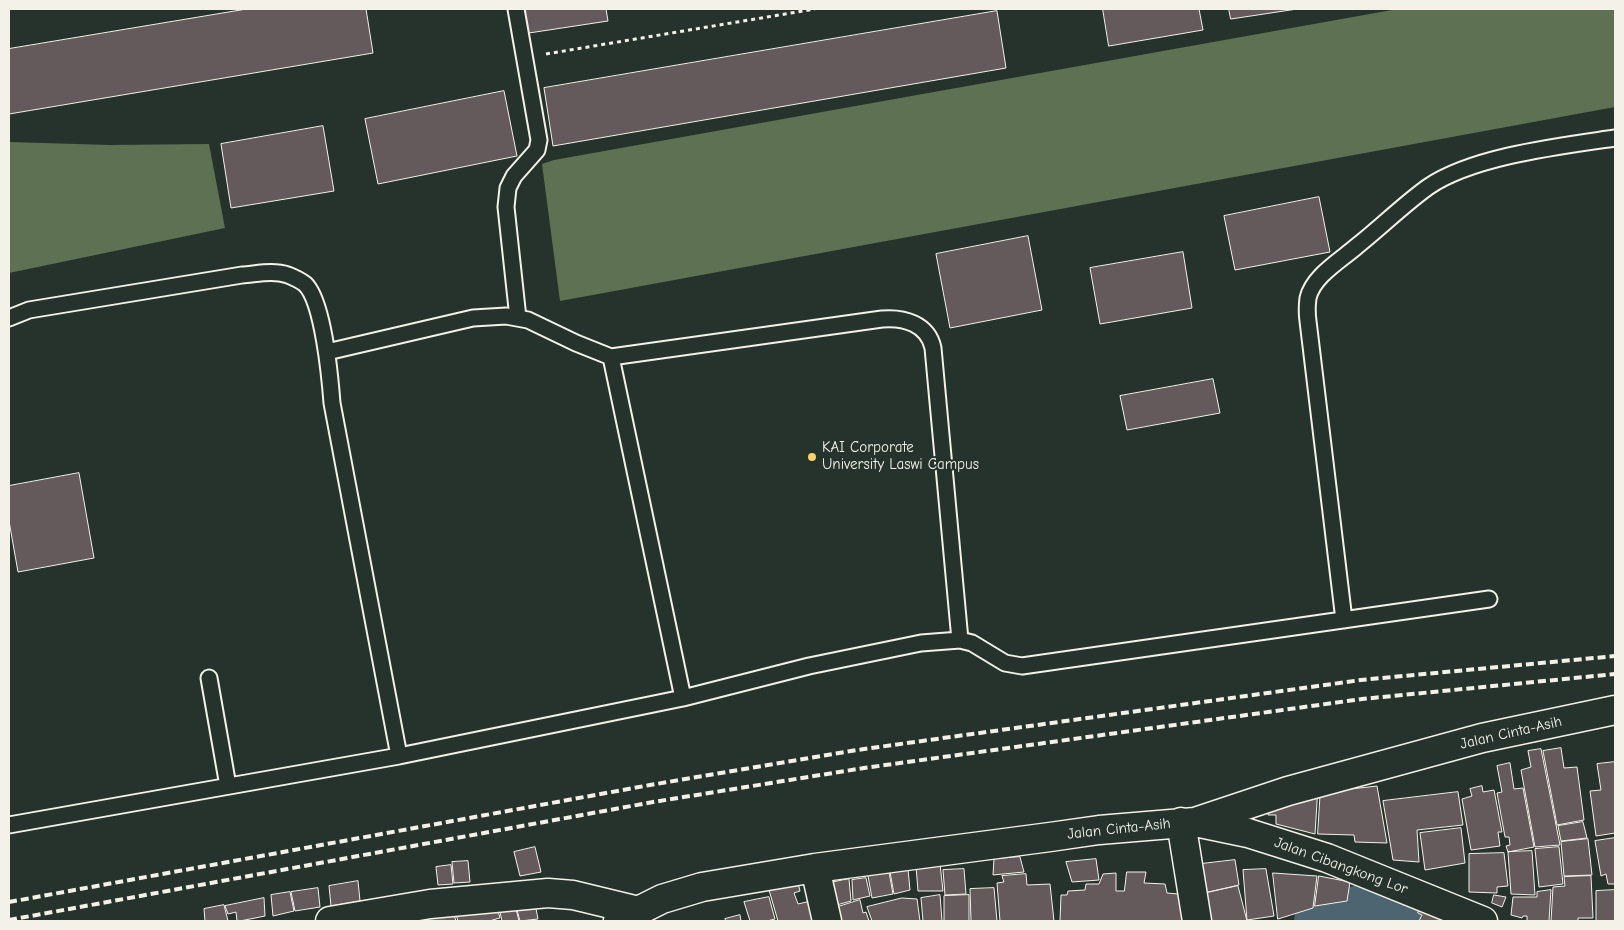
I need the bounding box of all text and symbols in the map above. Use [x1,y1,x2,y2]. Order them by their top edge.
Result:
place label: KAI Corporate University Laswi Campus [822,439,979,474]
marker: KAI Corporate University Laswi Campus [806,451,818,463]
street label: Jalan Cinta-Asih [1458,713,1564,753]
street label: Jalan Cinta-Asih [1066,815,1172,843]
street label: Jalan Cibangkong Lor [1272,833,1410,899]

